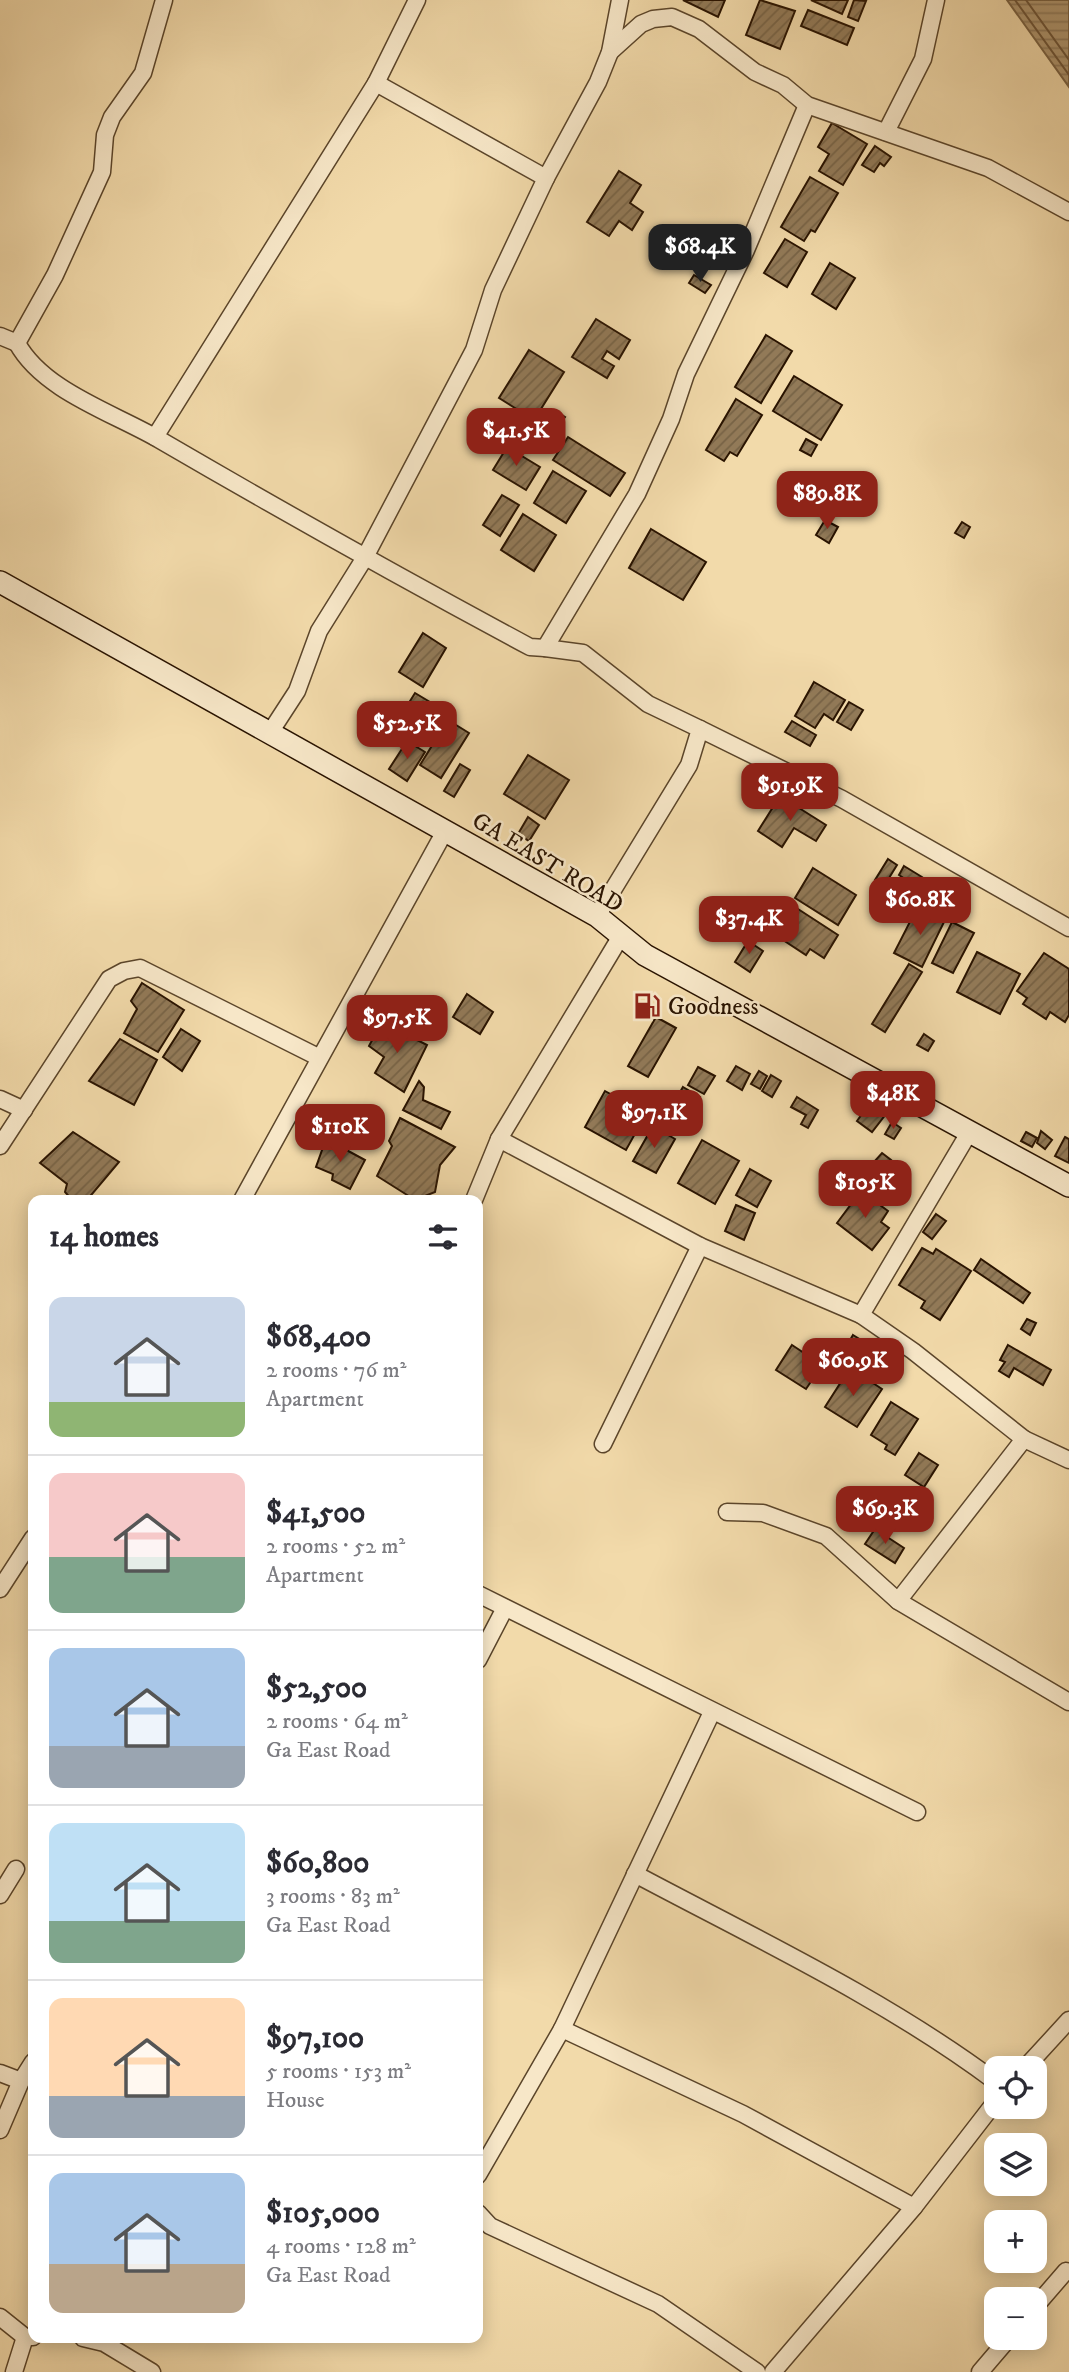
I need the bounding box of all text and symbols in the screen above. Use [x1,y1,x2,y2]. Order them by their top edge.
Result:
pin: $68.4K [643,224,757,284]
text: $68.4K [664,232,736,261]
pin: $41.5K [459,408,573,468]
text: $41.5K [482,416,550,445]
pin: $89.8K [770,472,884,531]
text: $89.8K [793,479,861,508]
pin: $52.5K [350,702,464,761]
text: $52.5K [373,709,441,738]
pin: $91.9K [733,764,847,823]
text: $91.9K [757,771,823,800]
street label: GA EAST ROAD [466,806,629,920]
pin: $60.8K [863,878,977,937]
text: $60.8K [885,885,955,914]
pin: $37.4K [692,897,806,956]
text: $37.4K [715,904,783,933]
fuel station icon: Goodness [632,991,662,1021]
place label: Goodness [668,992,759,1022]
pin: $97.5K [340,996,454,1055]
text: $97.5K [363,1003,431,1032]
pin: $48K [852,1072,934,1131]
text: $48K [866,1079,920,1108]
pin: $97.1K [597,1090,711,1150]
text: $97.1K [621,1098,687,1127]
pin: $110K [291,1104,389,1164]
text: $110K [311,1112,369,1141]
pin: $105K [816,1160,914,1220]
text: $105K [835,1168,895,1197]
icon: filters [424,1218,462,1256]
text: 14 homes [49,1219,159,1256]
text: $68,400 [266,1319,371,1356]
icon: home [105,1325,189,1409]
pin: $60.9K [796,1338,910,1398]
text: $60.9K [818,1346,888,1375]
text: 2 rooms · 76 m² [266,1356,406,1385]
text: Apartment [266,1385,364,1414]
pin: $69.3K [828,1486,942,1546]
text: $69.3K [852,1494,918,1523]
text: $41,500 [266,1495,366,1532]
icon: home [105,1501,189,1585]
text: 2 rooms · 52 m² [266,1532,405,1561]
text: Apartment [266,1561,364,1590]
text: $52,500 [266,1670,367,1707]
icon: home [105,1676,189,1760]
text: 2 rooms · 64 m² [266,1707,408,1736]
text: Ga East Road [266,1736,390,1765]
text: $60,800 [266,1845,370,1882]
icon: home [105,1851,189,1935]
text: 3 rooms · 83 m² [266,1882,400,1911]
text: Ga East Road [266,1911,390,1940]
text: $97,100 [266,2020,364,2057]
icon: home [105,2026,189,2110]
map controls [984,2056,1047,2350]
button: locate [984,2056,1047,2119]
text: 5 rooms · 153 m² [266,2057,411,2086]
text: House [266,2086,324,2115]
button: layers [984,2133,1047,2196]
text: $105,000 [266,2195,380,2232]
icon: home [105,2201,189,2285]
button: + [984,2210,1047,2273]
text: 4 rooms · 128 m² [266,2232,416,2261]
text: Ga East Road [266,2261,390,2290]
button: − [984,2287,1047,2350]

